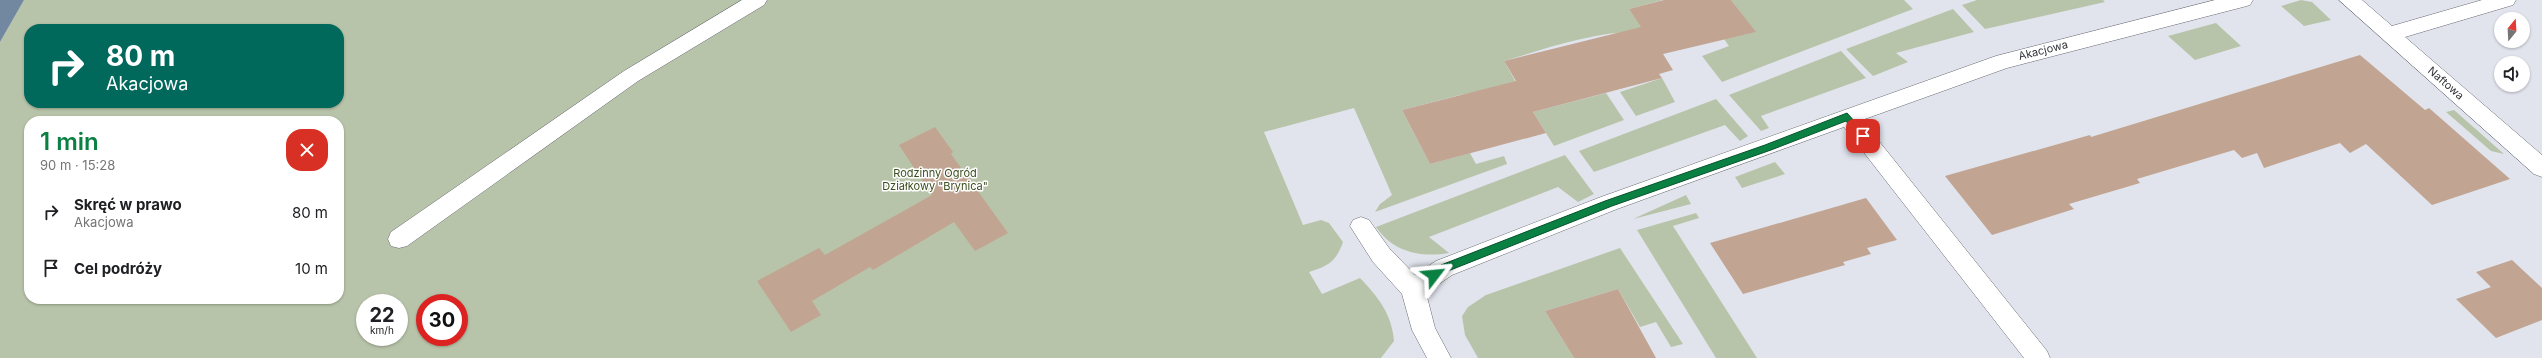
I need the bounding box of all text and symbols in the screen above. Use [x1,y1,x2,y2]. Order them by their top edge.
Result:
north arrow [2494,12,2530,48]
map controls [2494,12,2530,92]
street label: Akacjowa [2017,37,2069,63]
text: 80 m [106,39,175,73]
icon: right [40,40,92,92]
button: sound [2494,56,2530,92]
street label: Naftowa [2425,64,2467,102]
text: Akacjowa [106,73,188,94]
pin [1846,119,1880,153]
icon: arrive [1852,125,1874,147]
text: 1 min [40,127,99,156]
button: close [286,129,328,171]
text: 90 m · 15:28 [40,157,115,173]
park label: Rodzinny Ogród Działkowy "Brynica" [882,166,988,193]
text: Skręć w prawo [74,195,182,214]
icon: right [40,201,62,223]
text: 80 m [292,203,328,222]
text: Akacjowa [74,214,133,230]
position arrow [1413,254,1455,296]
icon: arrive [40,257,62,279]
text: Cel podróży [74,259,162,278]
text: 10 m [295,259,328,278]
speed limit sign: 30 [416,294,468,346]
text: 22 [369,303,395,327]
text: km/h [370,324,394,336]

